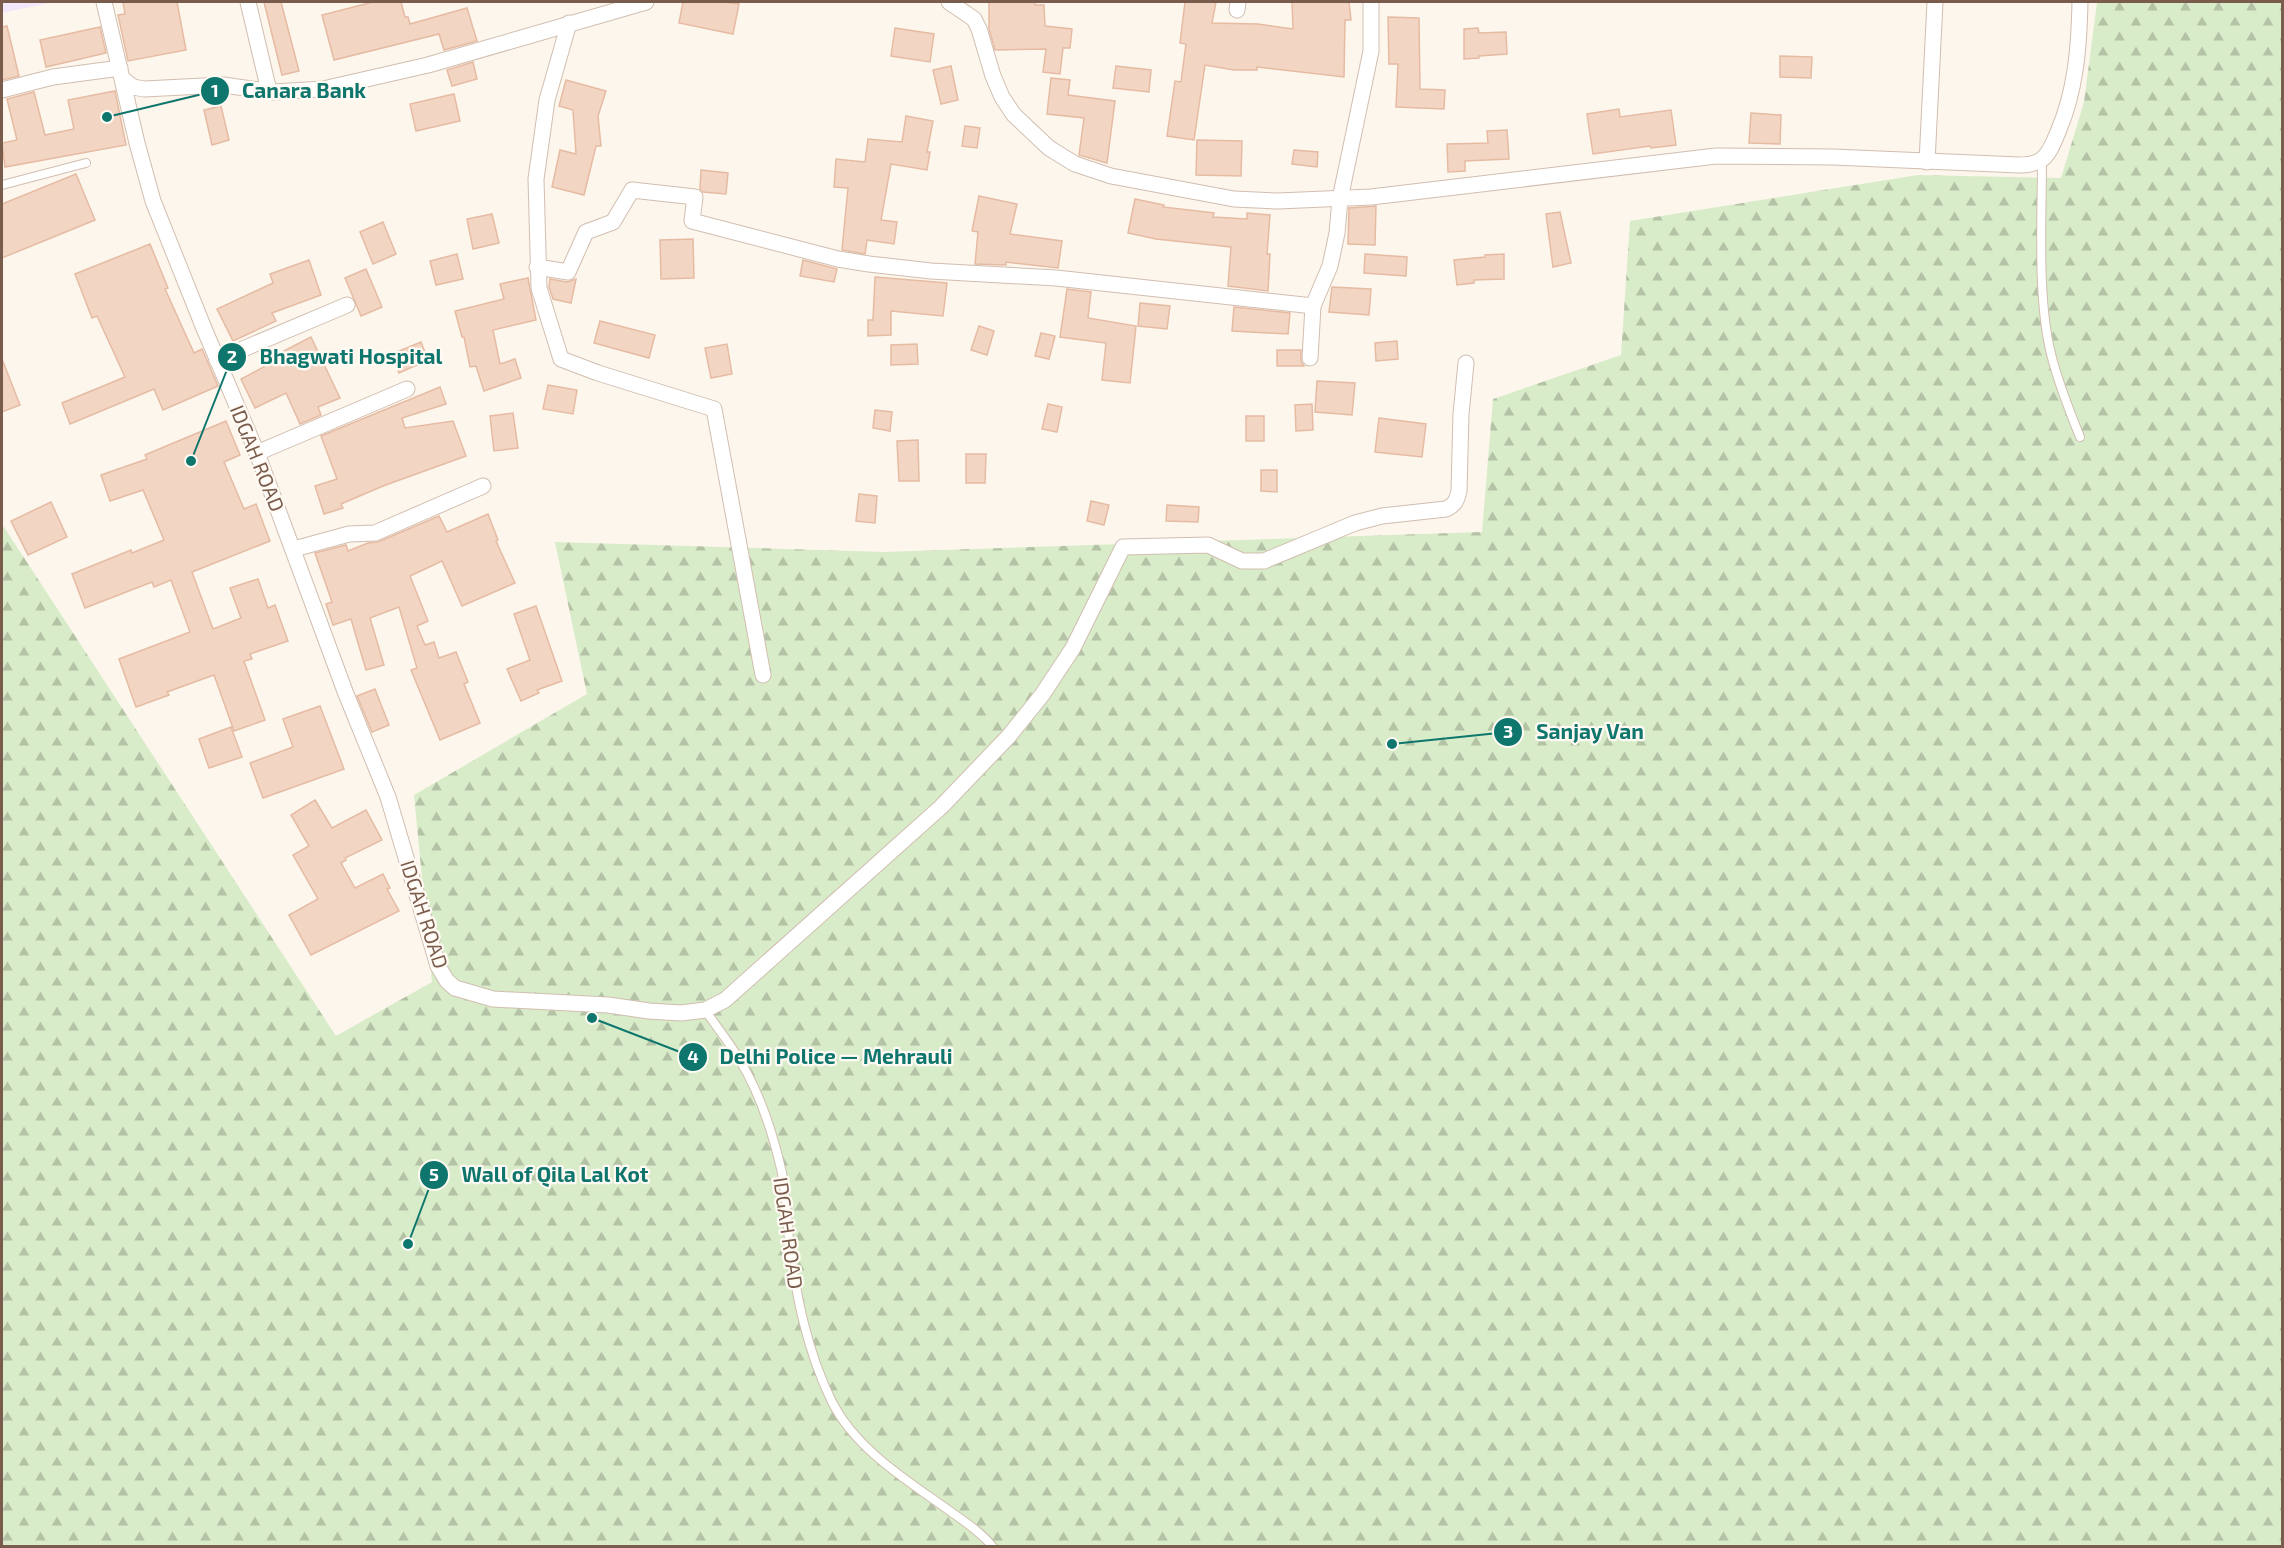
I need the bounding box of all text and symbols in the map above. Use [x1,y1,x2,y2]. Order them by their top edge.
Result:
callout: Canara Bank [200,71,378,110]
text: Canara Bank [242,77,366,102]
text: 1 [211,79,219,101]
callout: Bhagwati Hospital [217,337,454,376]
text: Bhagwati Hospital [260,343,443,368]
text: 2 [227,345,237,367]
street label: IDGAH ROAD [226,401,290,515]
callout: Sanjay Van [1493,712,1656,751]
text: Sanjay Van [1536,718,1644,744]
text: 3 [1503,720,1513,742]
street label: IDGAH ROAD [396,857,454,971]
callout: Delhi Police — Mehrauli [678,1037,965,1076]
text: Delhi Police — Mehrauli [719,1043,953,1068]
text: 4 [687,1045,699,1067]
callout: Wall of Qila Lal Kot [419,1155,661,1194]
text: Wall of Qila Lal Kot [462,1161,649,1187]
text: 5 [429,1163,439,1185]
street label: IDGAH ROAD [769,1176,809,1290]

